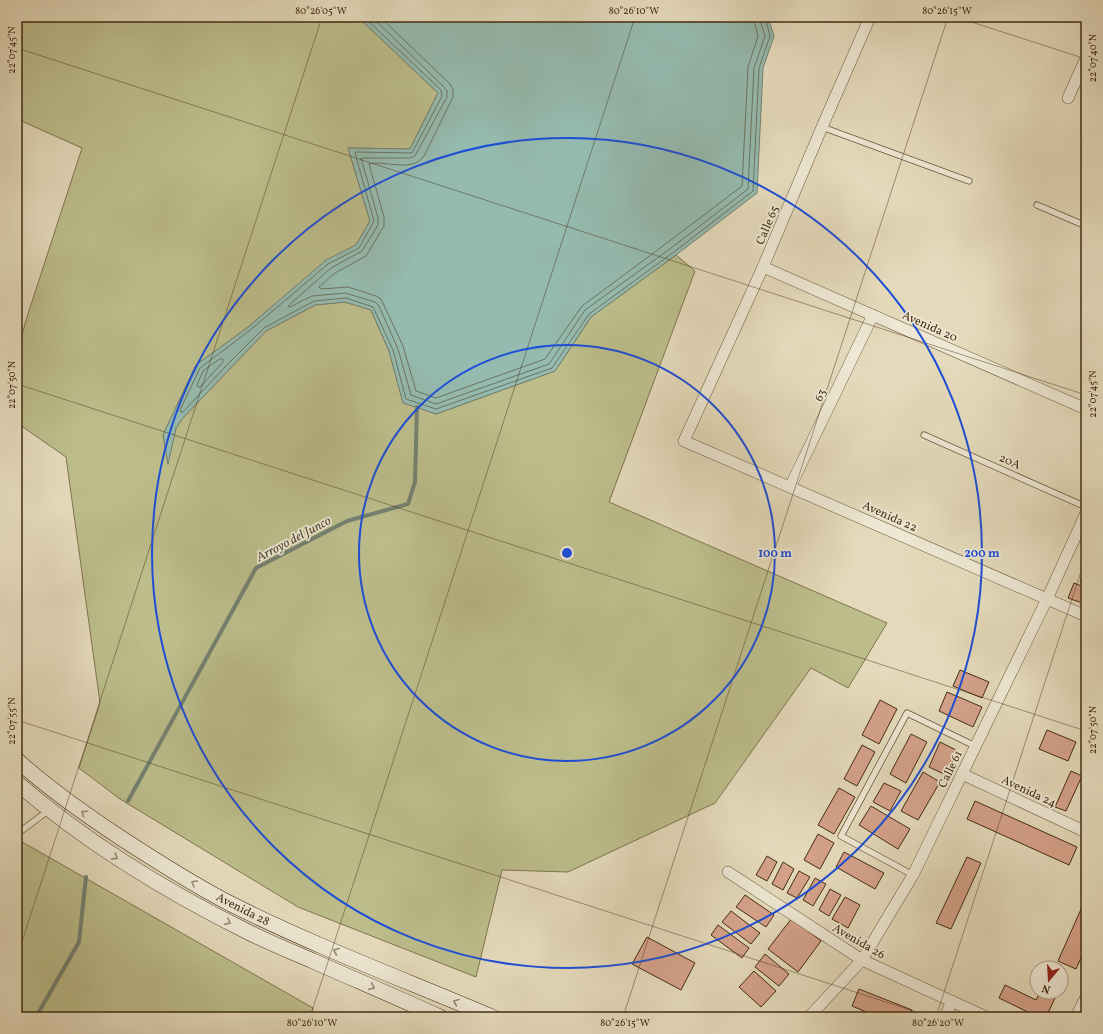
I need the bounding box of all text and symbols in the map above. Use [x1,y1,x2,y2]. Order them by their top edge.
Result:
text: 80°26'05"W [295,4,347,18]
text: 80°26'10"W [609,4,659,18]
text: 80°26'15"W [922,4,972,18]
text: 22°07'45"N [5,26,19,74]
text: 22°07'40"N [1086,33,1100,82]
street label: Calle 65 [753,203,783,247]
street label: Avenida 20 [899,308,960,346]
text: 22°07'50"N [5,360,19,409]
text: 22°07'45"N [1086,370,1100,418]
street label: 63 [811,387,831,404]
street label: 20A [996,450,1023,474]
street label: Avenida 22 [860,498,920,536]
water label: Arroyo del Junco [252,512,335,568]
centre of rings [560,546,574,560]
text: 100 m [758,546,792,562]
text: 200 m [964,546,1000,562]
text: 22°07'55"N [5,697,19,745]
text: 22°07'50"N [1086,705,1100,754]
street label: Calle 61 [935,748,967,791]
street label: Avenida 24 [999,772,1059,812]
one-way arrow [81,810,88,818]
one-way arrow [111,852,118,859]
one-way arrow [191,880,198,888]
street label: Avenida 28 [213,890,272,930]
one-way arrow [223,917,231,925]
street label: Avenida 26 [829,920,888,963]
one-way arrow [332,948,340,956]
north arrow [1029,960,1069,1000]
text: N [1040,980,1052,996]
one-way arrow [367,982,375,990]
one-way arrow [452,999,460,1007]
text: 80°26'10"W [287,1016,337,1030]
text: 80°26'15"W [600,1016,650,1030]
text: 80°26'20"W [912,1016,964,1030]

